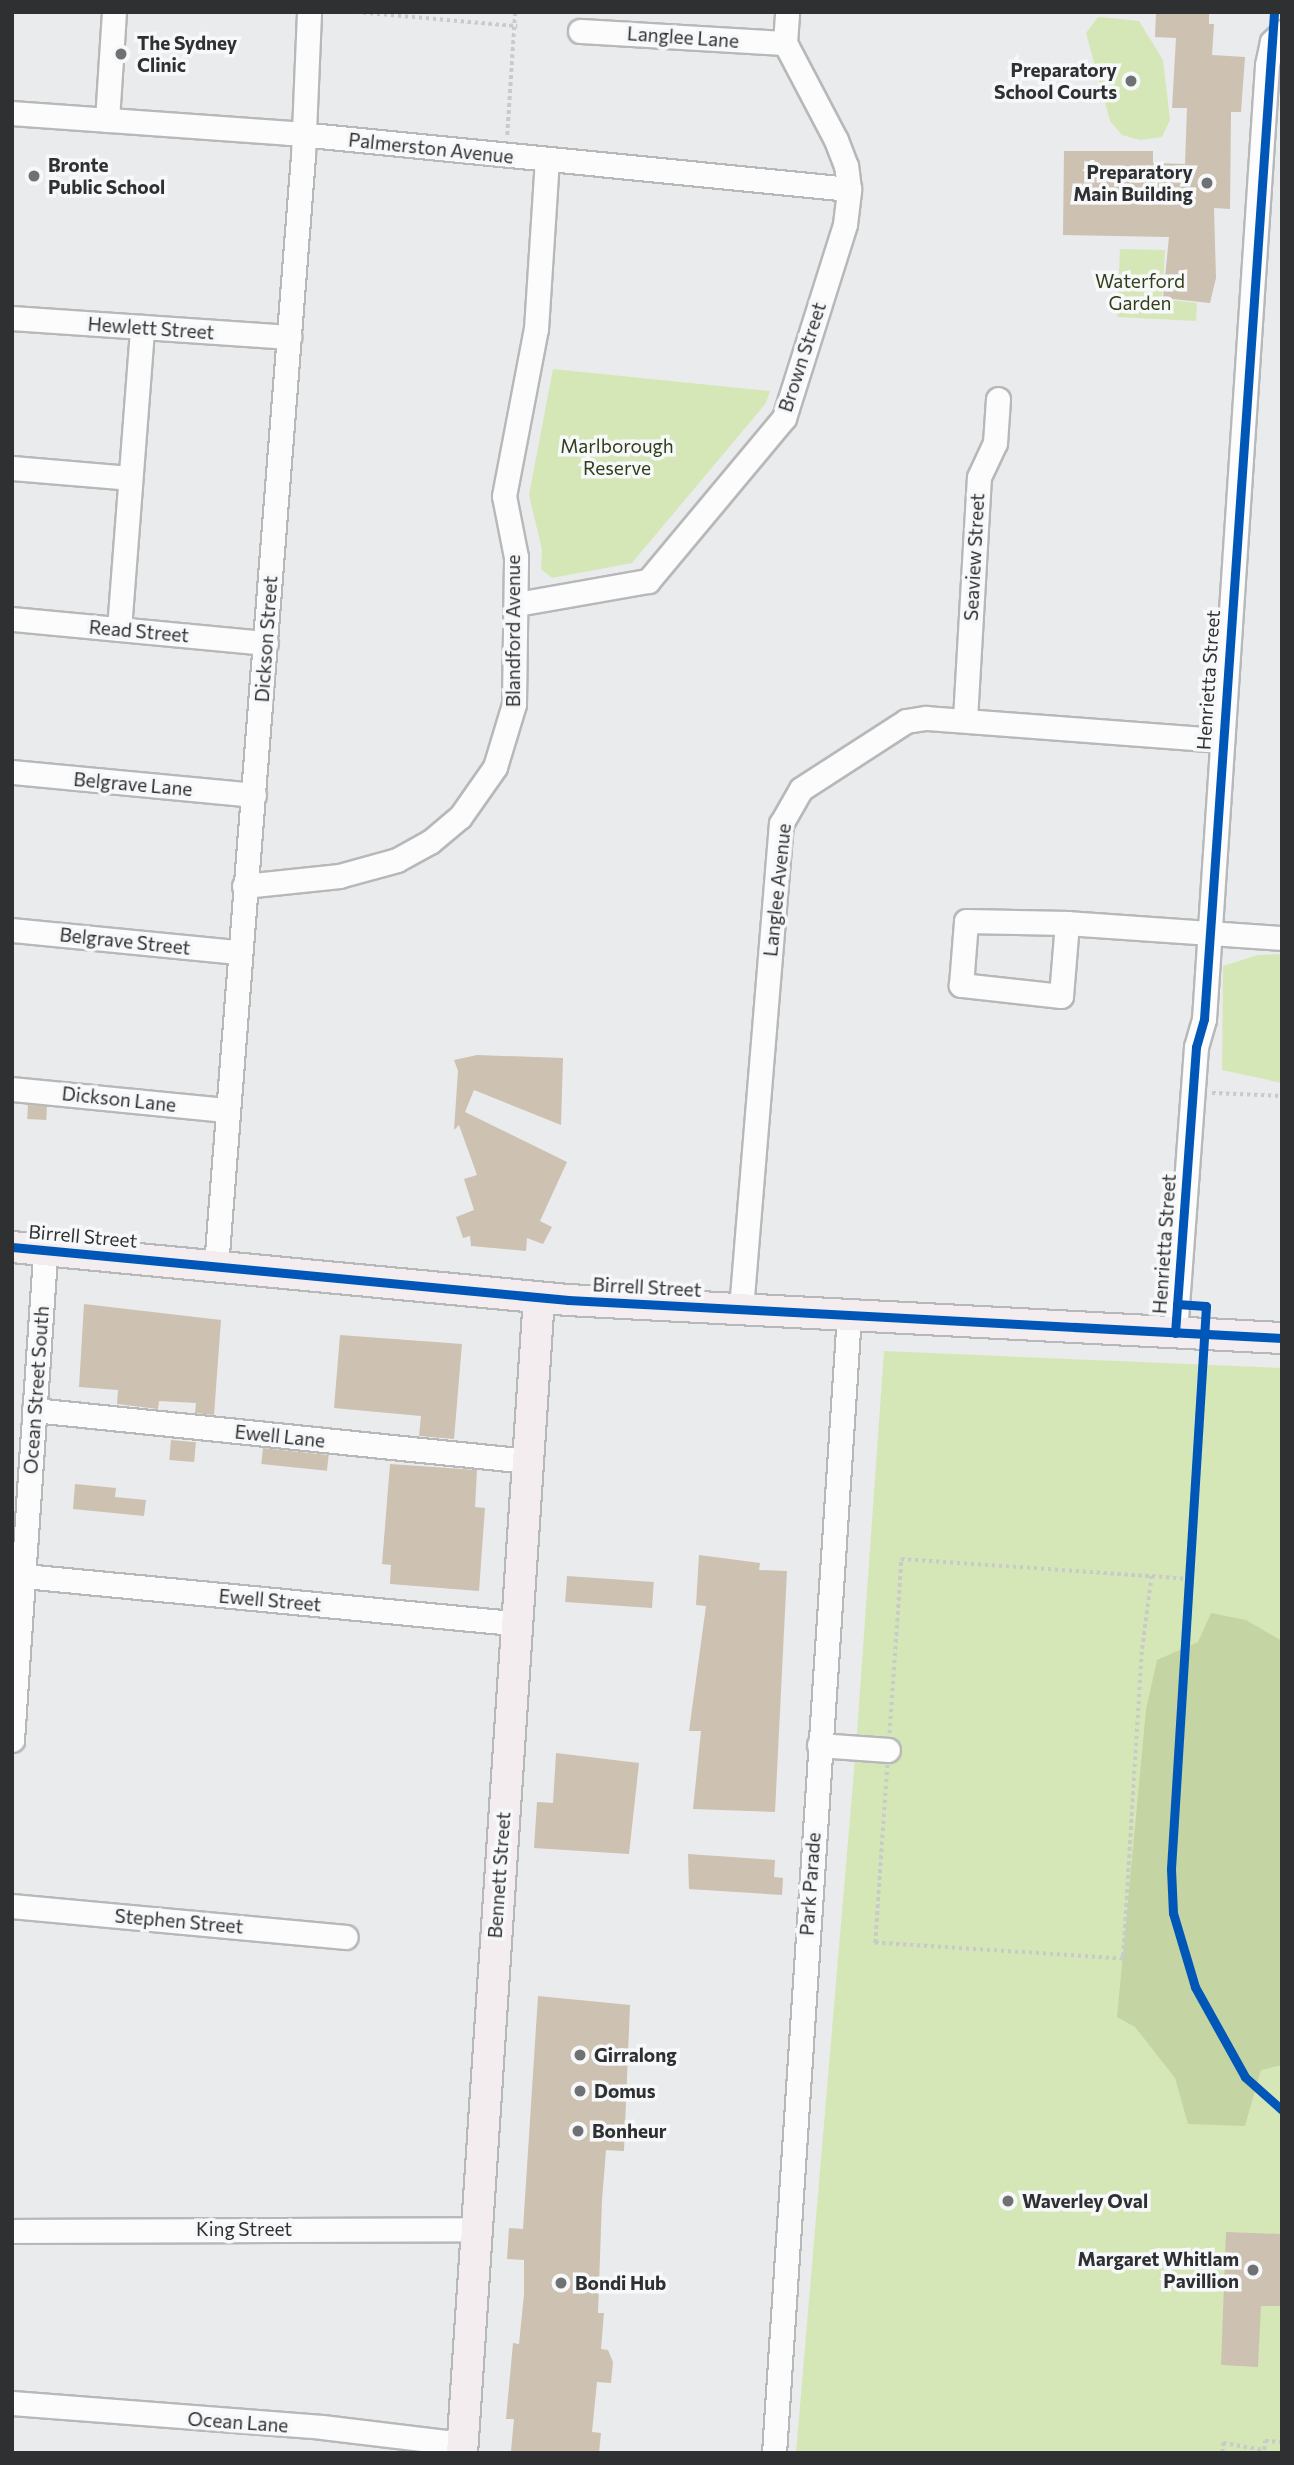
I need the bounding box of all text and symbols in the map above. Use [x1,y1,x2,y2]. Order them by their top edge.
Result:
street label: Langlee Lane [626,22,740,52]
place label: The Sydney Clinic [137,32,237,76]
marker: The Sydney Clinic [111,44,131,64]
place label: Preparatory School Courts [994,59,1117,103]
marker: Preparatory School Courts [1123,73,1139,89]
street label: Palmerston Avenue [347,128,515,168]
place label: Bronte Public School [48,154,165,198]
place label: Preparatory Main Building [1073,161,1193,205]
marker: Bronte Public School [26,168,42,184]
marker: Preparatory Main Building [1199,175,1215,191]
park label: Waterford Garden [1095,270,1185,314]
street label: Brown Street [774,299,830,415]
street label: Hewlett Street [87,312,215,344]
park label: Marlborough Reserve [560,435,674,479]
street label: Seaview Street [959,493,989,621]
street label: Blandford Avenue [502,555,524,707]
street label: Dickson Street [250,575,282,703]
street label: Henrietta Street [1192,609,1224,751]
street label: Read Street [88,615,190,647]
street label: Belgrave Lane [73,767,193,801]
street label: Langlee Avenue [759,822,795,958]
street label: Belgrave Street [59,923,191,959]
street label: Dickson Lane [61,1082,177,1116]
street label: Henrietta Street [1148,1173,1180,1315]
street label: Birrell Street [28,1220,138,1252]
street label: Birrell Street [592,1273,702,1301]
street label: Ocean Street South [19,1305,53,1475]
street label: Ewell Lane [234,1420,326,1452]
street label: Ewell Street [218,1584,322,1616]
street label: Bennett Street [483,1811,515,1939]
street label: Park Parade [795,1832,825,1936]
street label: Stephen Street [114,1904,244,1938]
place label: Girralong [594,2044,677,2066]
marker: Girralong [572,2047,588,2063]
place label: Domus [594,2080,656,2102]
marker: Domus [572,2083,588,2099]
place label: Bonheur [592,2120,667,2142]
marker: Bonheur [570,2123,586,2139]
place label: Waverley Oval [1022,2190,1148,2212]
marker: Waverley Oval [1000,2193,1016,2209]
street label: King Street [196,2218,292,2240]
place label: Margaret Whitlam Pavillion [1078,2248,1239,2292]
marker: Margaret Whitlam Pavillion [1245,2262,1261,2278]
place label: Bondi Hub [575,2272,666,2294]
marker: Bondi Hub [553,2275,569,2291]
street label: Ocean Lane [187,2407,289,2437]

